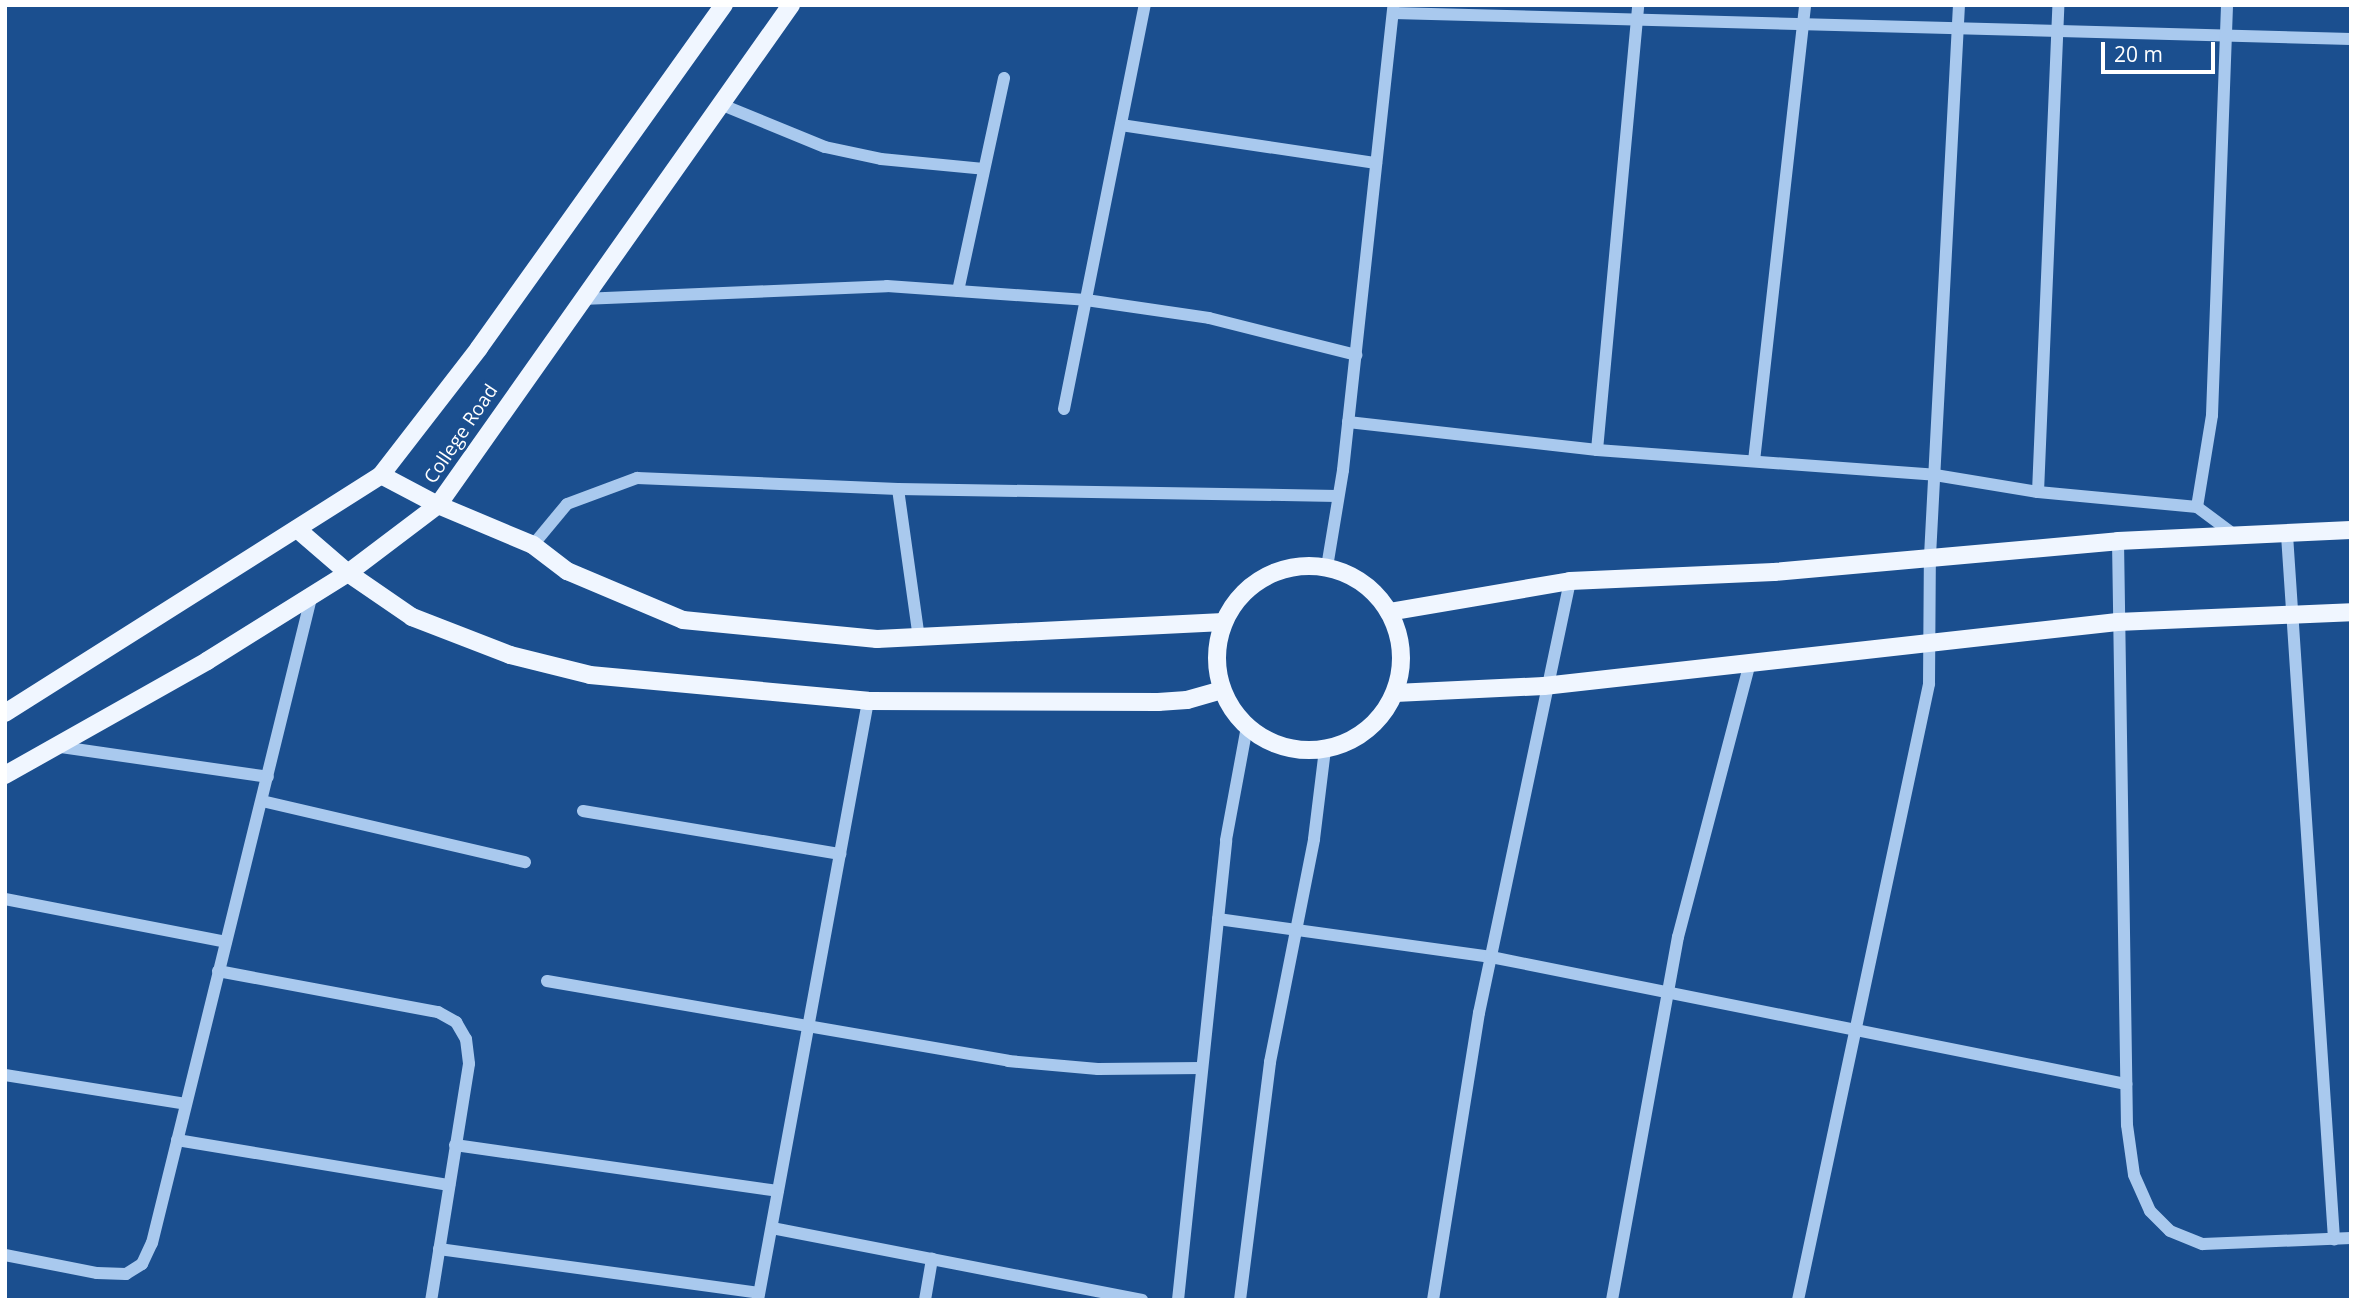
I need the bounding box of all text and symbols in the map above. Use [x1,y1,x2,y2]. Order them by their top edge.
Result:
scale bar [2104,28,2218,72]
text: 20 m [2114,40,2163,68]
street label: College Road [419,380,503,488]

